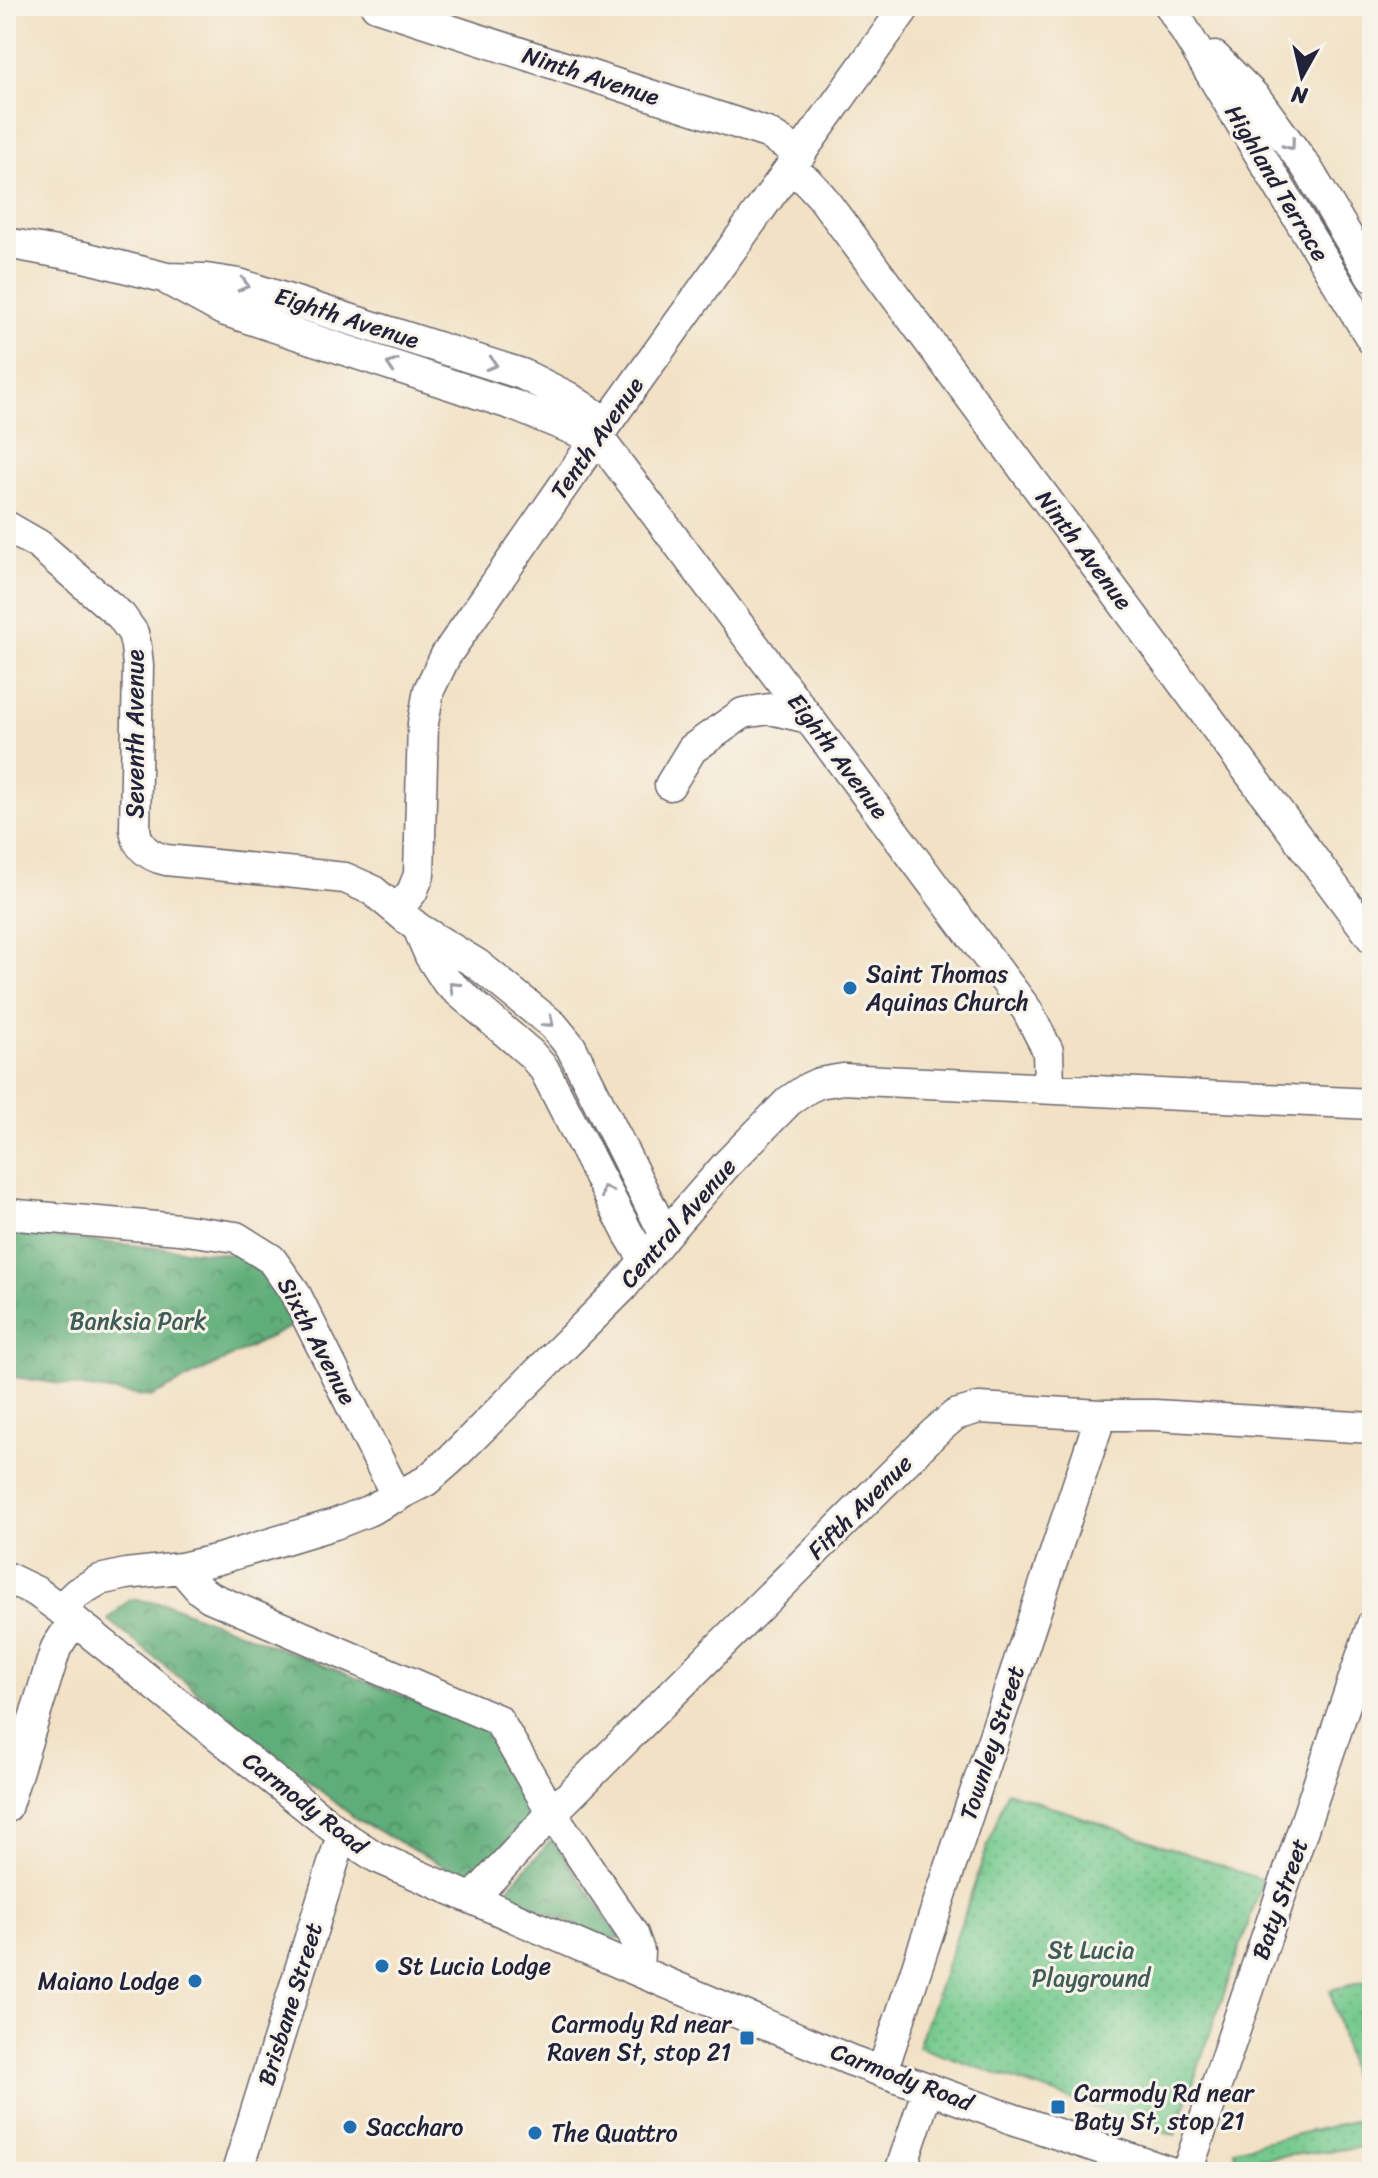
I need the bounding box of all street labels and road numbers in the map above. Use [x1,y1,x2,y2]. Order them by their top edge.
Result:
street label: Ninth Avenue [517,34,665,118]
street label: Highland Terrace [1213,96,1341,270]
street label: Eighth Avenue [269,275,425,361]
street label: Tenth Avenue [539,367,655,508]
street label: Ninth Avenue [1024,481,1144,620]
street label: Seventh Avenue [114,649,156,819]
street label: Eighth Avenue [776,684,900,829]
street label: Central Avenue [609,1148,747,1298]
street label: Sixth Avenue [266,1269,369,1413]
street label: Fifth Avenue [797,1444,923,1570]
street label: Townley Street [947,1660,1037,1826]
street label: Carmody Road [233,1740,378,1867]
street label: Baty Street [1240,1833,1320,1965]
street label: Brisbane Street [245,1917,335,2091]
street label: Carmody Road [824,2031,981,2124]

